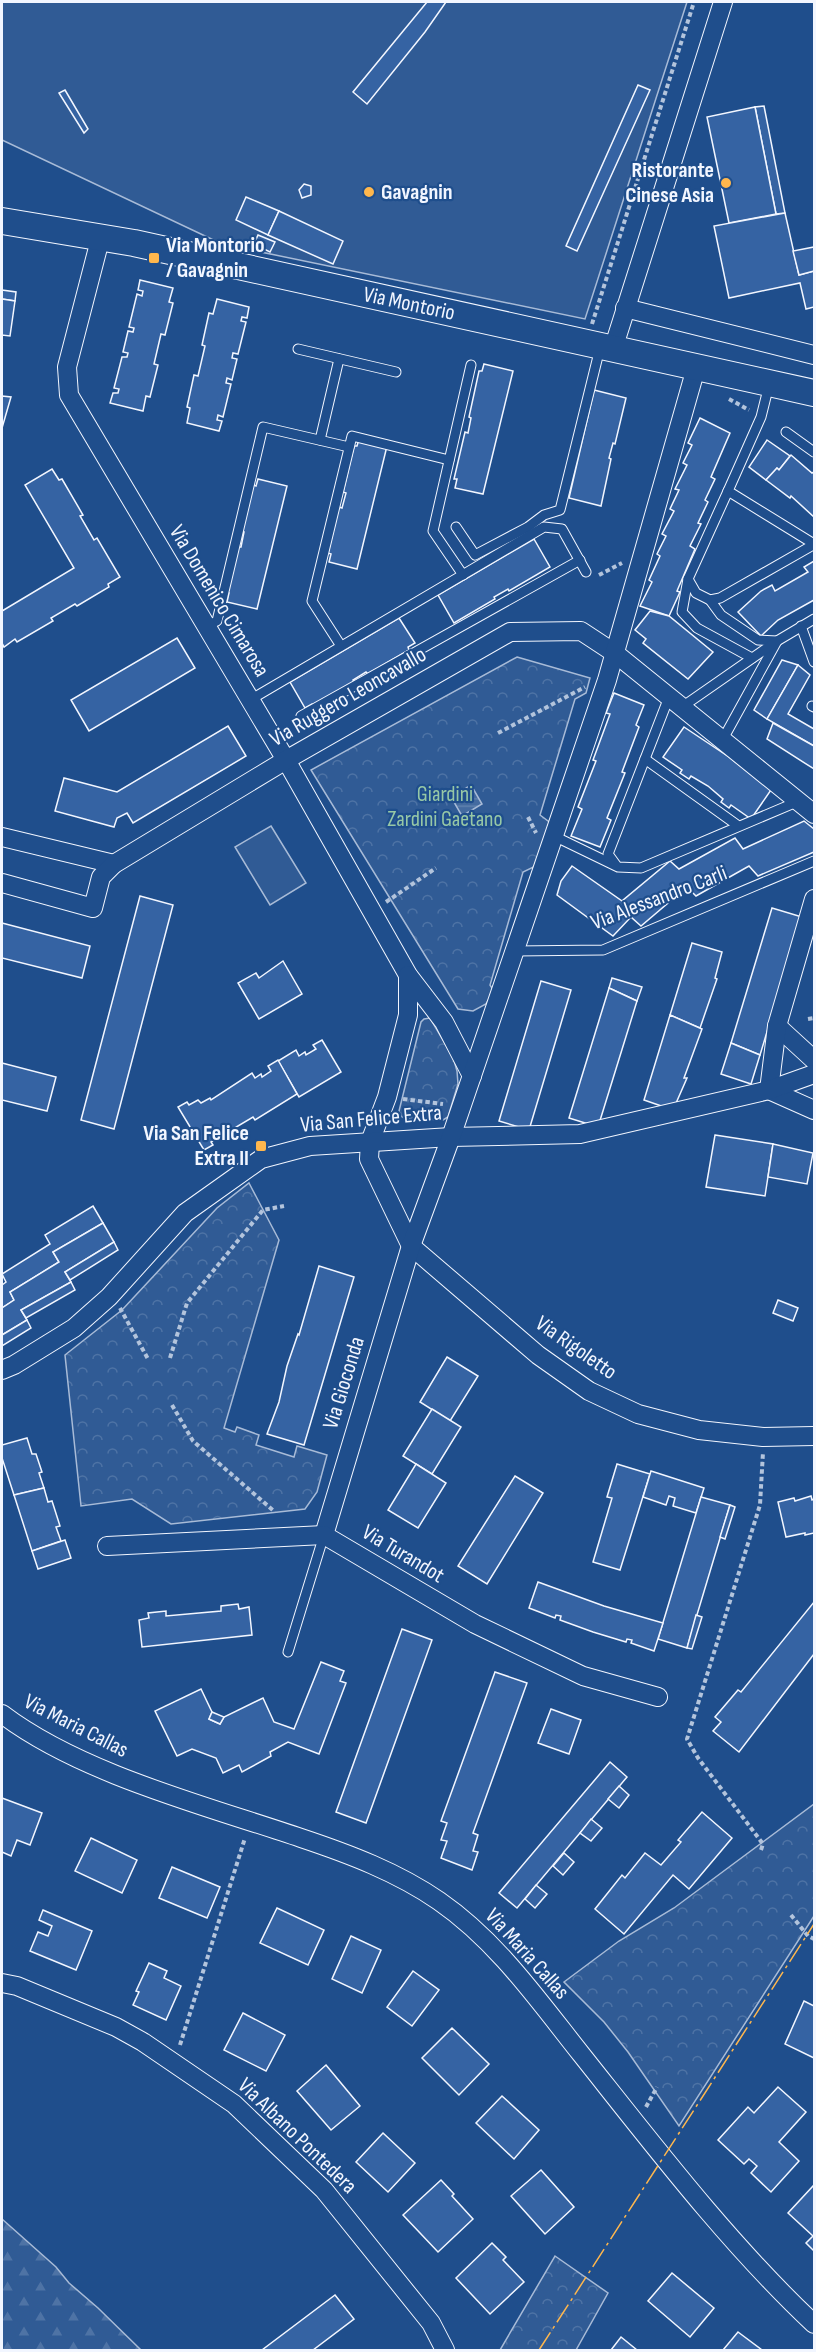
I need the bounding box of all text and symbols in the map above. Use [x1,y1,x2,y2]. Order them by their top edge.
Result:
place label: Ristorante Cinese Asia [625,157,714,209]
marker: Ristorante Cinese Asia [719,176,733,190]
place label: Gavagnin [381,179,453,206]
marker: Gavagnin [362,185,376,199]
place label: Via Montorio / Gavagnin [166,232,265,284]
marker: Via Montorio / Gavagnin [147,251,161,265]
street label: Via Montorio [361,281,457,327]
street label: Via Domenico Cimarosa [163,520,275,682]
street label: Via Ruggero Leoncavallo [265,641,431,753]
park label: Giardini Zardini Gaetano [387,781,503,833]
street label: Via Alessandro Carli [587,860,731,936]
street label: Via San Felice Extra [299,1099,443,1139]
place label: Via San Felice Extra II [143,1120,249,1172]
marker: Via San Felice Extra II [254,1139,268,1153]
street label: Via Rigoletto [530,1310,622,1386]
street label: Via Gioconda [317,1334,371,1432]
street label: Via Turandot [357,1519,449,1589]
street label: Via Maria Callas [19,1688,133,1764]
street label: Via Maria Callas [479,1903,575,2005]
street label: Via Albano Pontedera [232,2072,362,2200]

